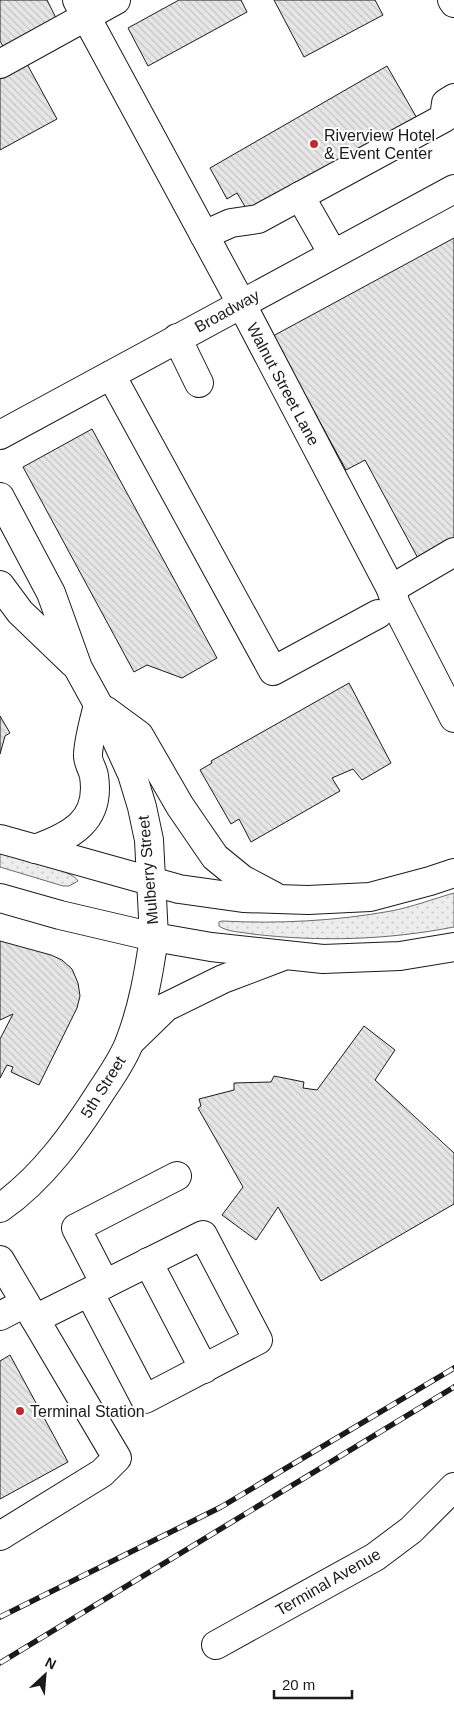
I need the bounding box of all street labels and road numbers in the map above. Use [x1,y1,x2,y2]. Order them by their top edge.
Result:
street label: Broadway [192,286,262,336]
street label: Walnut Street Lane [243,320,323,448]
street label: Mulberry Street [135,814,161,925]
street label: 5th Street [77,1053,129,1121]
street label: Terminal Avenue [273,1545,383,1619]

